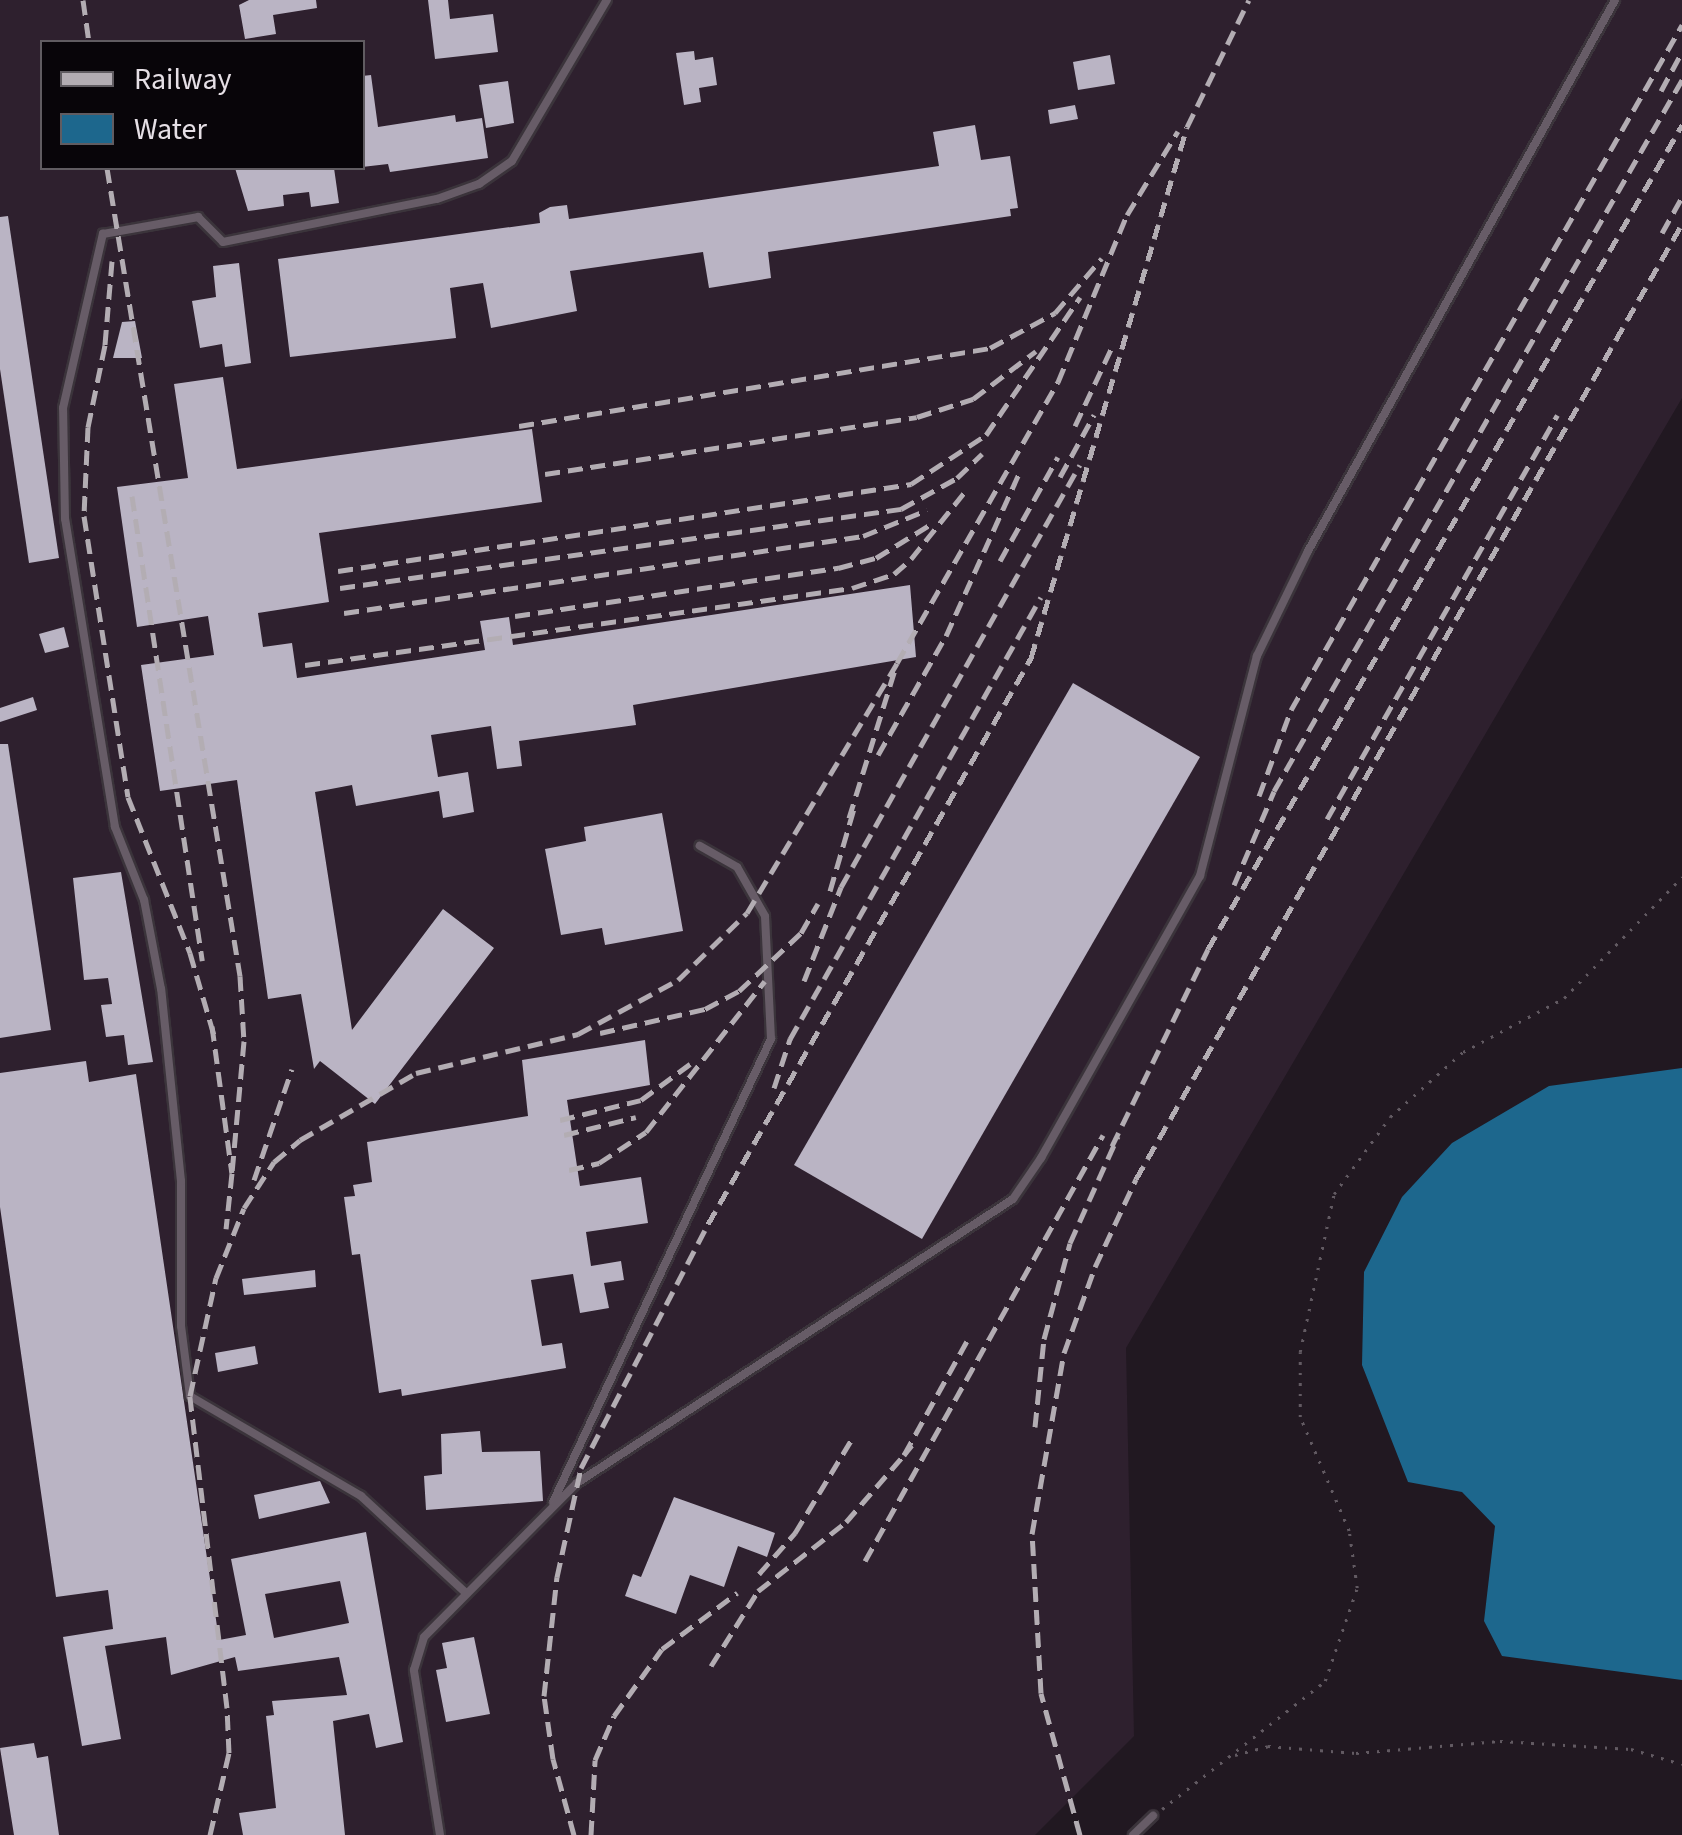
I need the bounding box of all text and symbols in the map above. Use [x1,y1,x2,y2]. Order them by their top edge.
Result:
legend [40,40,365,170]
text: Railway [134,58,232,101]
text: Water [134,108,207,151]

